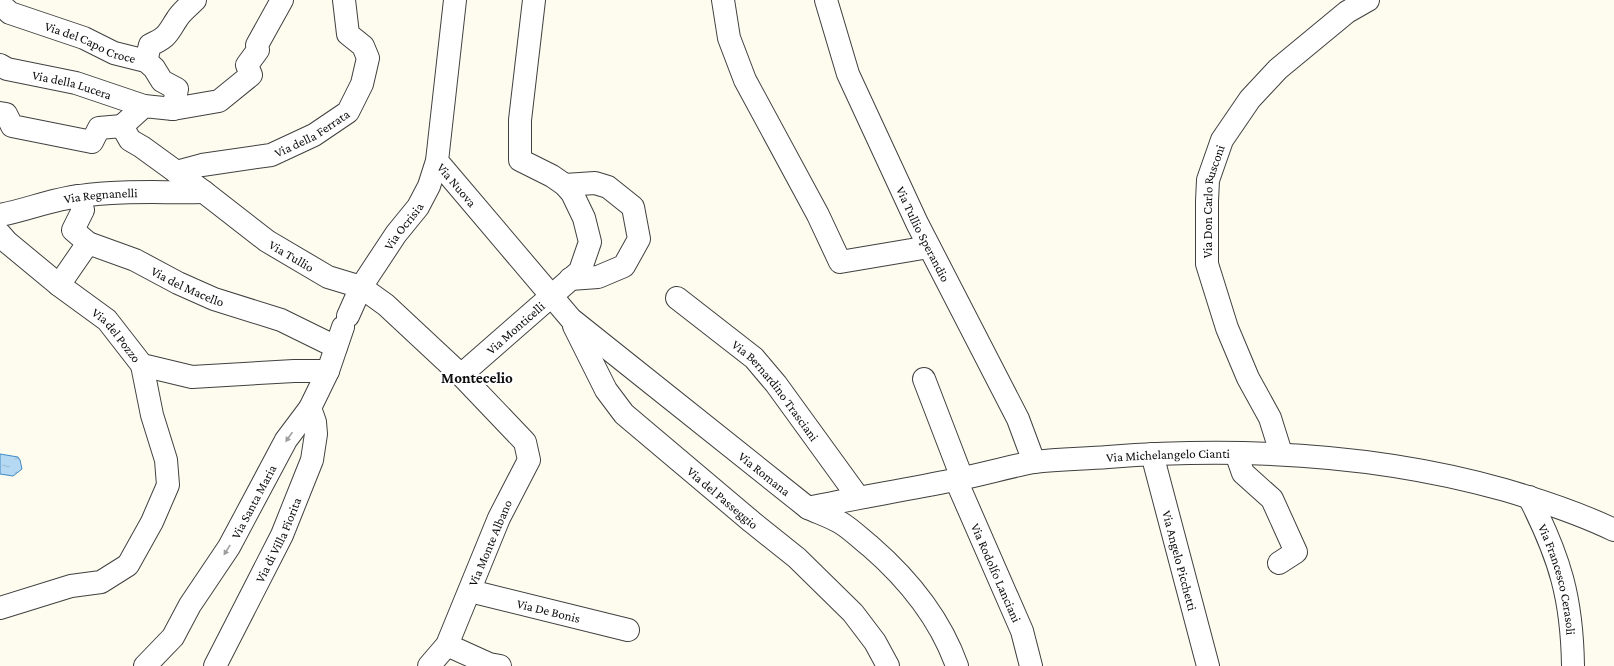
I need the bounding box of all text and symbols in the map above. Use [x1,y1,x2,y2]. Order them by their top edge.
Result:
street label: Via del Capo Croce [43,18,138,66]
street label: Via della Lucera [31,67,114,102]
street label: Via della Ferrata [272,106,352,160]
street label: Via Don Carlo Rusconi [1200,142,1228,258]
street label: Via Nuova [434,160,480,210]
street label: Via Tullio Sperandio [893,184,953,284]
street label: Via Regnanelli [62,185,138,206]
street label: Via Ocrisia [380,200,426,252]
street label: Via Tullio [267,237,317,275]
street label: Via del Macello [149,263,226,309]
street label: Via Monticelli [483,298,548,357]
street label: Via del Pozzo [89,304,144,365]
street label: Via Bernardino Trasciani [729,336,823,444]
district label: Montecelio [441,370,513,386]
one-way arrow [285,431,293,442]
street label: Via Michelangelo Cianti [1106,445,1231,465]
street label: Via Romana [736,448,794,499]
street label: Via Santa Maria [227,462,279,541]
street label: Via del Passeggio [684,463,761,532]
street label: Via di Villa Fiorita [252,495,304,585]
street label: Via Monte Albano [465,497,515,589]
street label: Via Angelo Picchetti [1160,509,1201,613]
street label: Via Rodolfo Lanciani [968,521,1025,625]
street label: Via Francesco Cerasoli [1535,521,1579,636]
one-way arrow [223,544,230,556]
street label: Via De Bonis [515,595,582,625]

